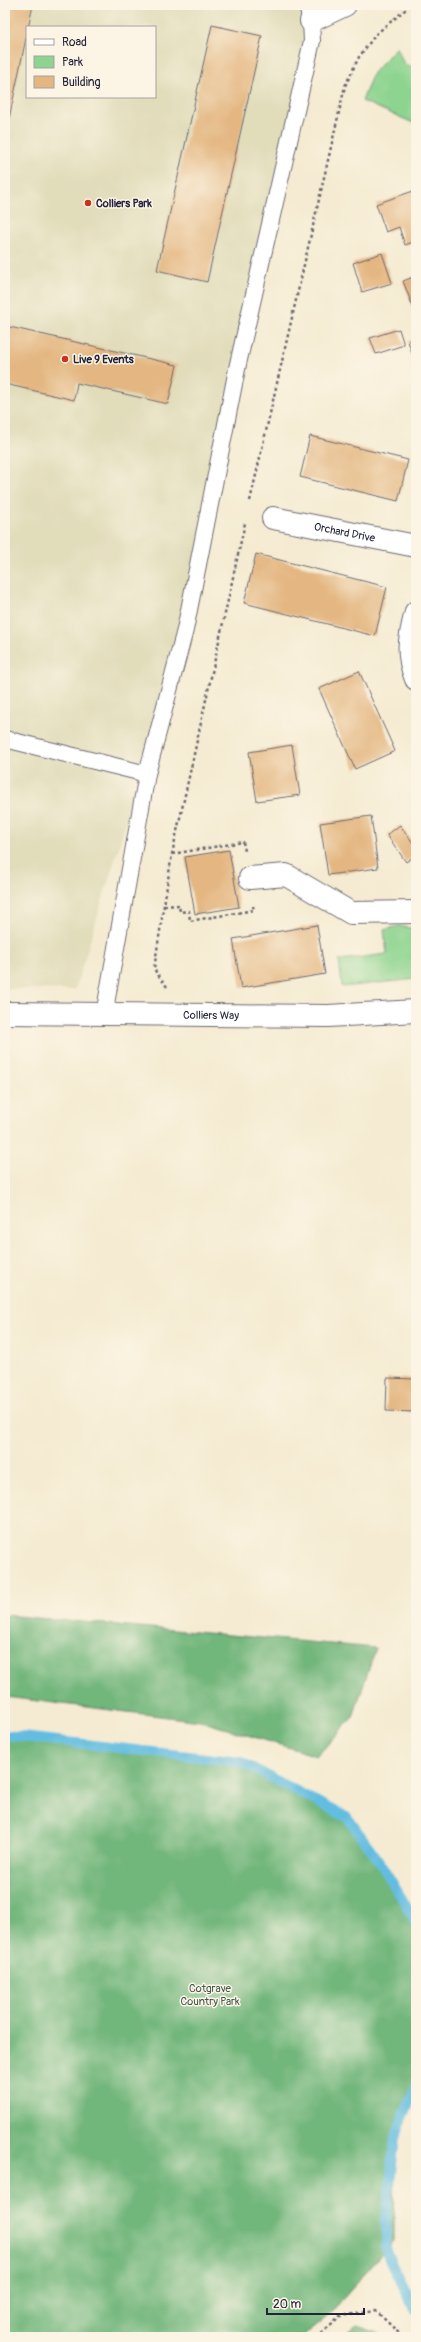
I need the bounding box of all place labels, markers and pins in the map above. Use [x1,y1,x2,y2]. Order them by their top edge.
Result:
place label: Colliers Park [96,197,152,210]
marker: Colliers Park [83,198,93,208]
place label: Live 9 Events [73,353,134,366]
marker: Live 9 Events [60,354,70,364]

